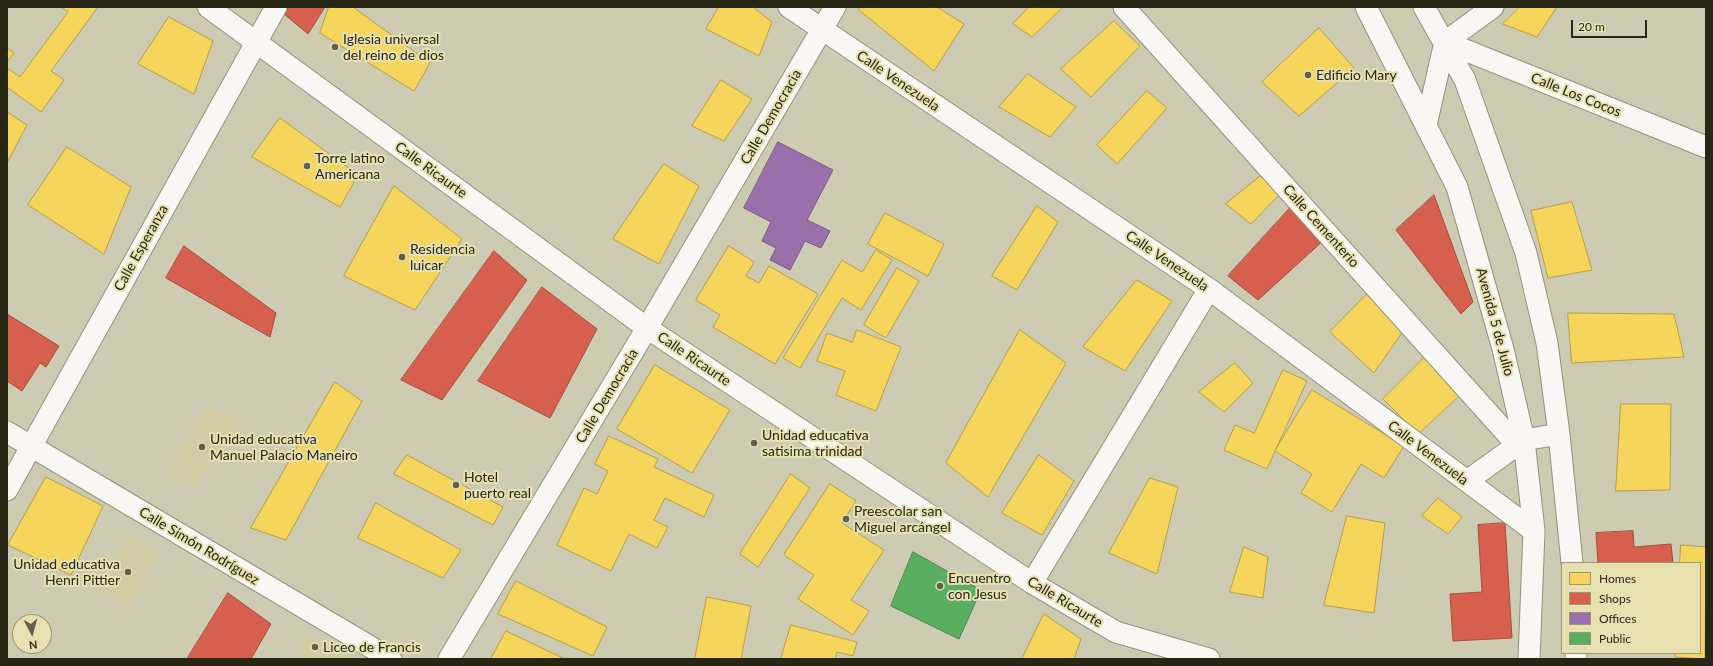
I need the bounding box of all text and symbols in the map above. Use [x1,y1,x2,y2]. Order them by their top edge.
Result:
scale bar [1573,12,1649,38]
text: 20 m [1578,19,1605,34]
place label: Iglesia universal del reino de dios [343,31,444,64]
marker: Iglesia universal del reino de dios [330,42,340,52]
street label: Calle Venezuela [853,47,943,115]
street label: Calle Democracia [737,67,805,167]
place label: Edificio Mary [1316,67,1397,83]
street label: Calle Los Cocos [1528,69,1624,121]
marker: Edificio Mary [1303,70,1313,80]
street label: Calle Ricaurte [392,138,470,202]
place label: Torre latino Americana [315,150,385,182]
marker: Torre latino Americana [302,161,312,171]
street label: Calle Cementerio [1279,181,1363,271]
street label: Calle Esperanza [110,202,172,294]
street label: Calle Venezuela [1122,227,1212,295]
place label: Residencia luicar [410,241,475,274]
marker: Residencia luicar [397,252,407,262]
street label: Avenida 5 de Julio [1472,266,1518,378]
street label: Calle Ricaurte [654,328,734,390]
street label: Calle Democracia [572,346,642,446]
street label: Calle Venezuela [1384,417,1472,489]
place label: Unidad educativa satisima trinidad [762,427,869,460]
place label: Unidad educativa Manuel Palacio Maneiro [210,431,358,464]
marker: Unidad educativa satisima trinidad [749,438,759,448]
marker: Unidad educativa Manuel Palacio Maneiro [197,442,207,452]
place label: Hotel puerto real [464,469,531,502]
marker: Hotel puerto real [451,480,461,490]
place label: Preescolar san Miguel arcángel [854,503,951,536]
street label: Calle Simón Rodríguez [136,504,262,588]
marker: Preescolar san Miguel arcángel [841,514,851,524]
place label: Unidad educativa Henri Pittier [13,556,120,588]
legend [1561,562,1701,654]
marker: Unidad educativa Henri Pittier [123,567,133,577]
place label: Encuentro con Jesus [948,570,1011,602]
text: Homes [1599,571,1636,586]
street label: Calle Ricaurte [1024,573,1106,631]
marker: Encuentro con Jesus [935,581,945,591]
text: Shops [1599,591,1631,606]
text: Offices [1599,611,1636,626]
north arrow [12,614,52,654]
text: Public [1599,631,1631,646]
text: N [28,639,38,652]
place label: Liceo de Francis [323,639,421,655]
marker: Liceo de Francis [310,642,320,652]

